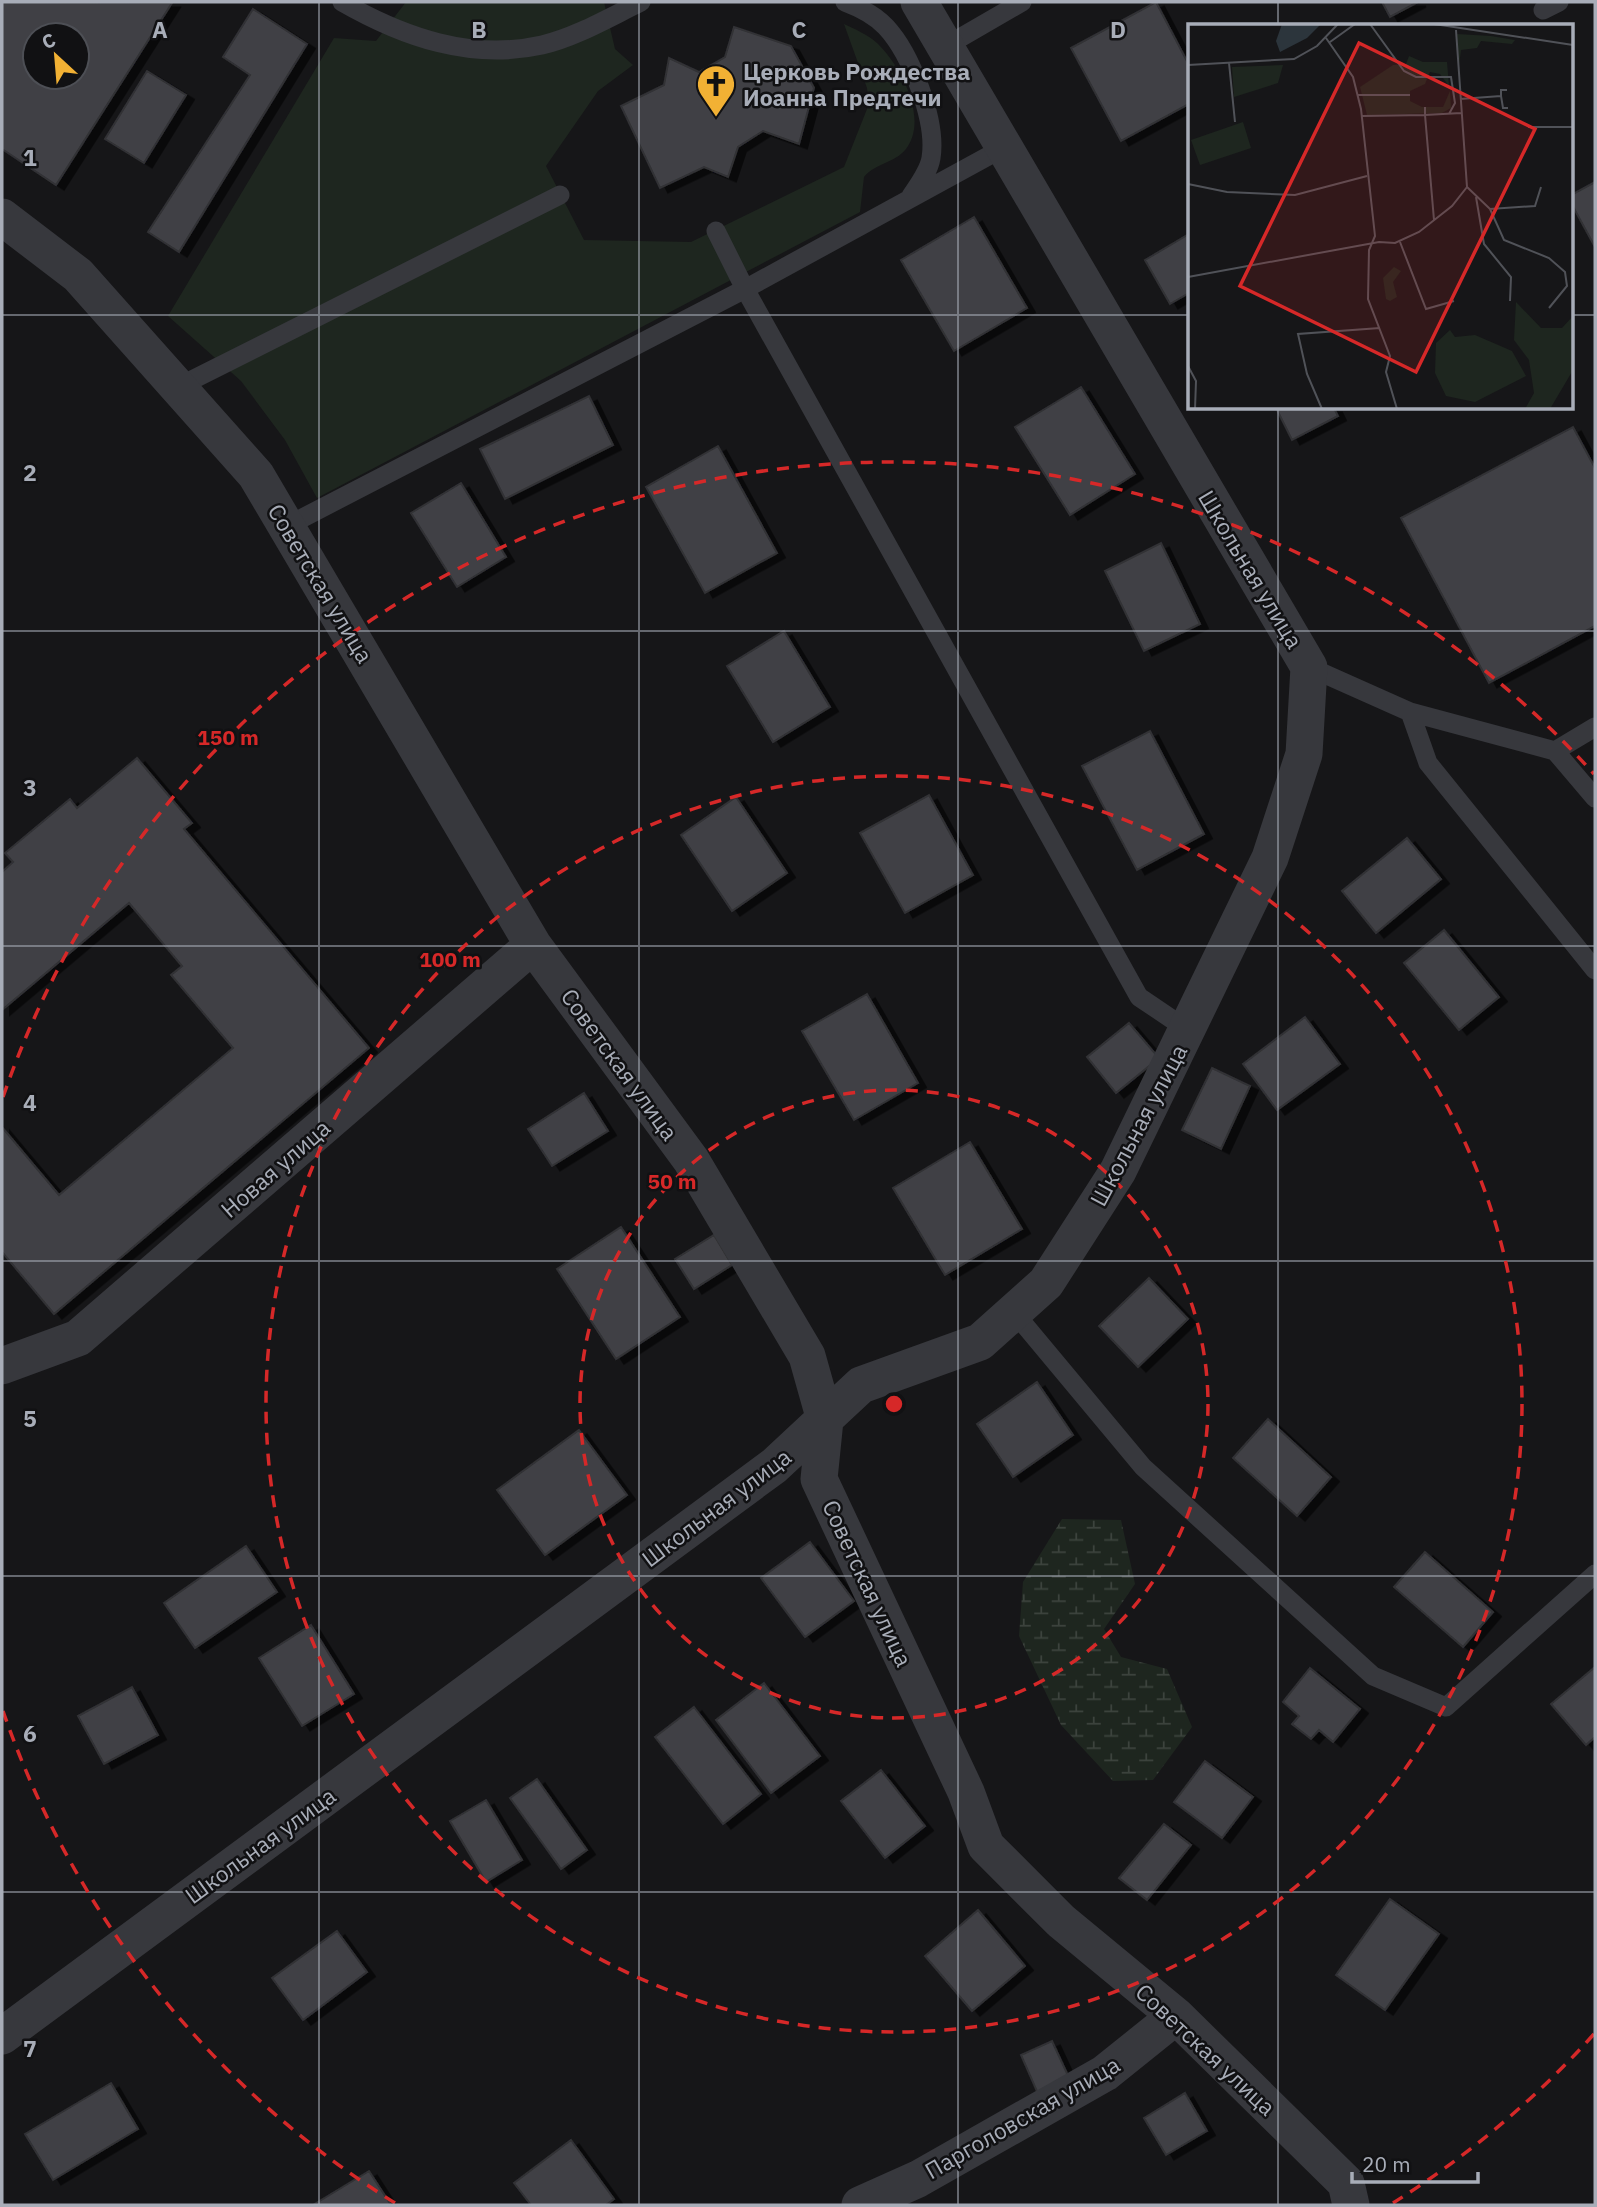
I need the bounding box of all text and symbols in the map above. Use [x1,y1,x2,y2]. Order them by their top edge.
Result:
text: A [152,14,168,44]
text: B [471,14,487,44]
text: C [792,14,807,44]
text: D [1110,14,1126,44]
north arrow [21,21,91,91]
inset map [1188,24,1572,410]
text: С [38,27,59,54]
place label: Церковь Рождества Иоанна Предтечи [743,56,970,112]
church icon: Церковь Рождества Иоанна Предтечи [695,63,737,118]
text: 1 [23,142,37,172]
text: 2 [23,457,37,487]
street label: Школьная улица [1192,484,1310,654]
street label: Советская улица [262,498,380,668]
text: 150 m [197,723,259,751]
text: 3 [23,772,37,802]
text: 100 m [419,945,481,973]
street label: Советская улица [555,982,685,1146]
street label: Школьная улица [1083,1039,1193,1211]
text: 4 [23,1087,37,1117]
street label: Новая улица [214,1112,336,1224]
text: 50 m [648,1167,696,1195]
centre of rings [882,1392,906,1416]
text: 5 [23,1403,37,1433]
street label: Школьная улица [635,1441,797,1573]
street label: Советская улица [816,1495,920,1671]
text: 6 [23,1718,37,1748]
street label: Школьная улица [179,1780,341,1910]
street label: Советская улица [1130,1976,1282,2122]
text: 7 [23,2033,37,2063]
street label: Парголовская улица [919,2049,1125,2185]
scale bar [1352,2140,1478,2184]
text: 20 m [1362,2150,1411,2178]

